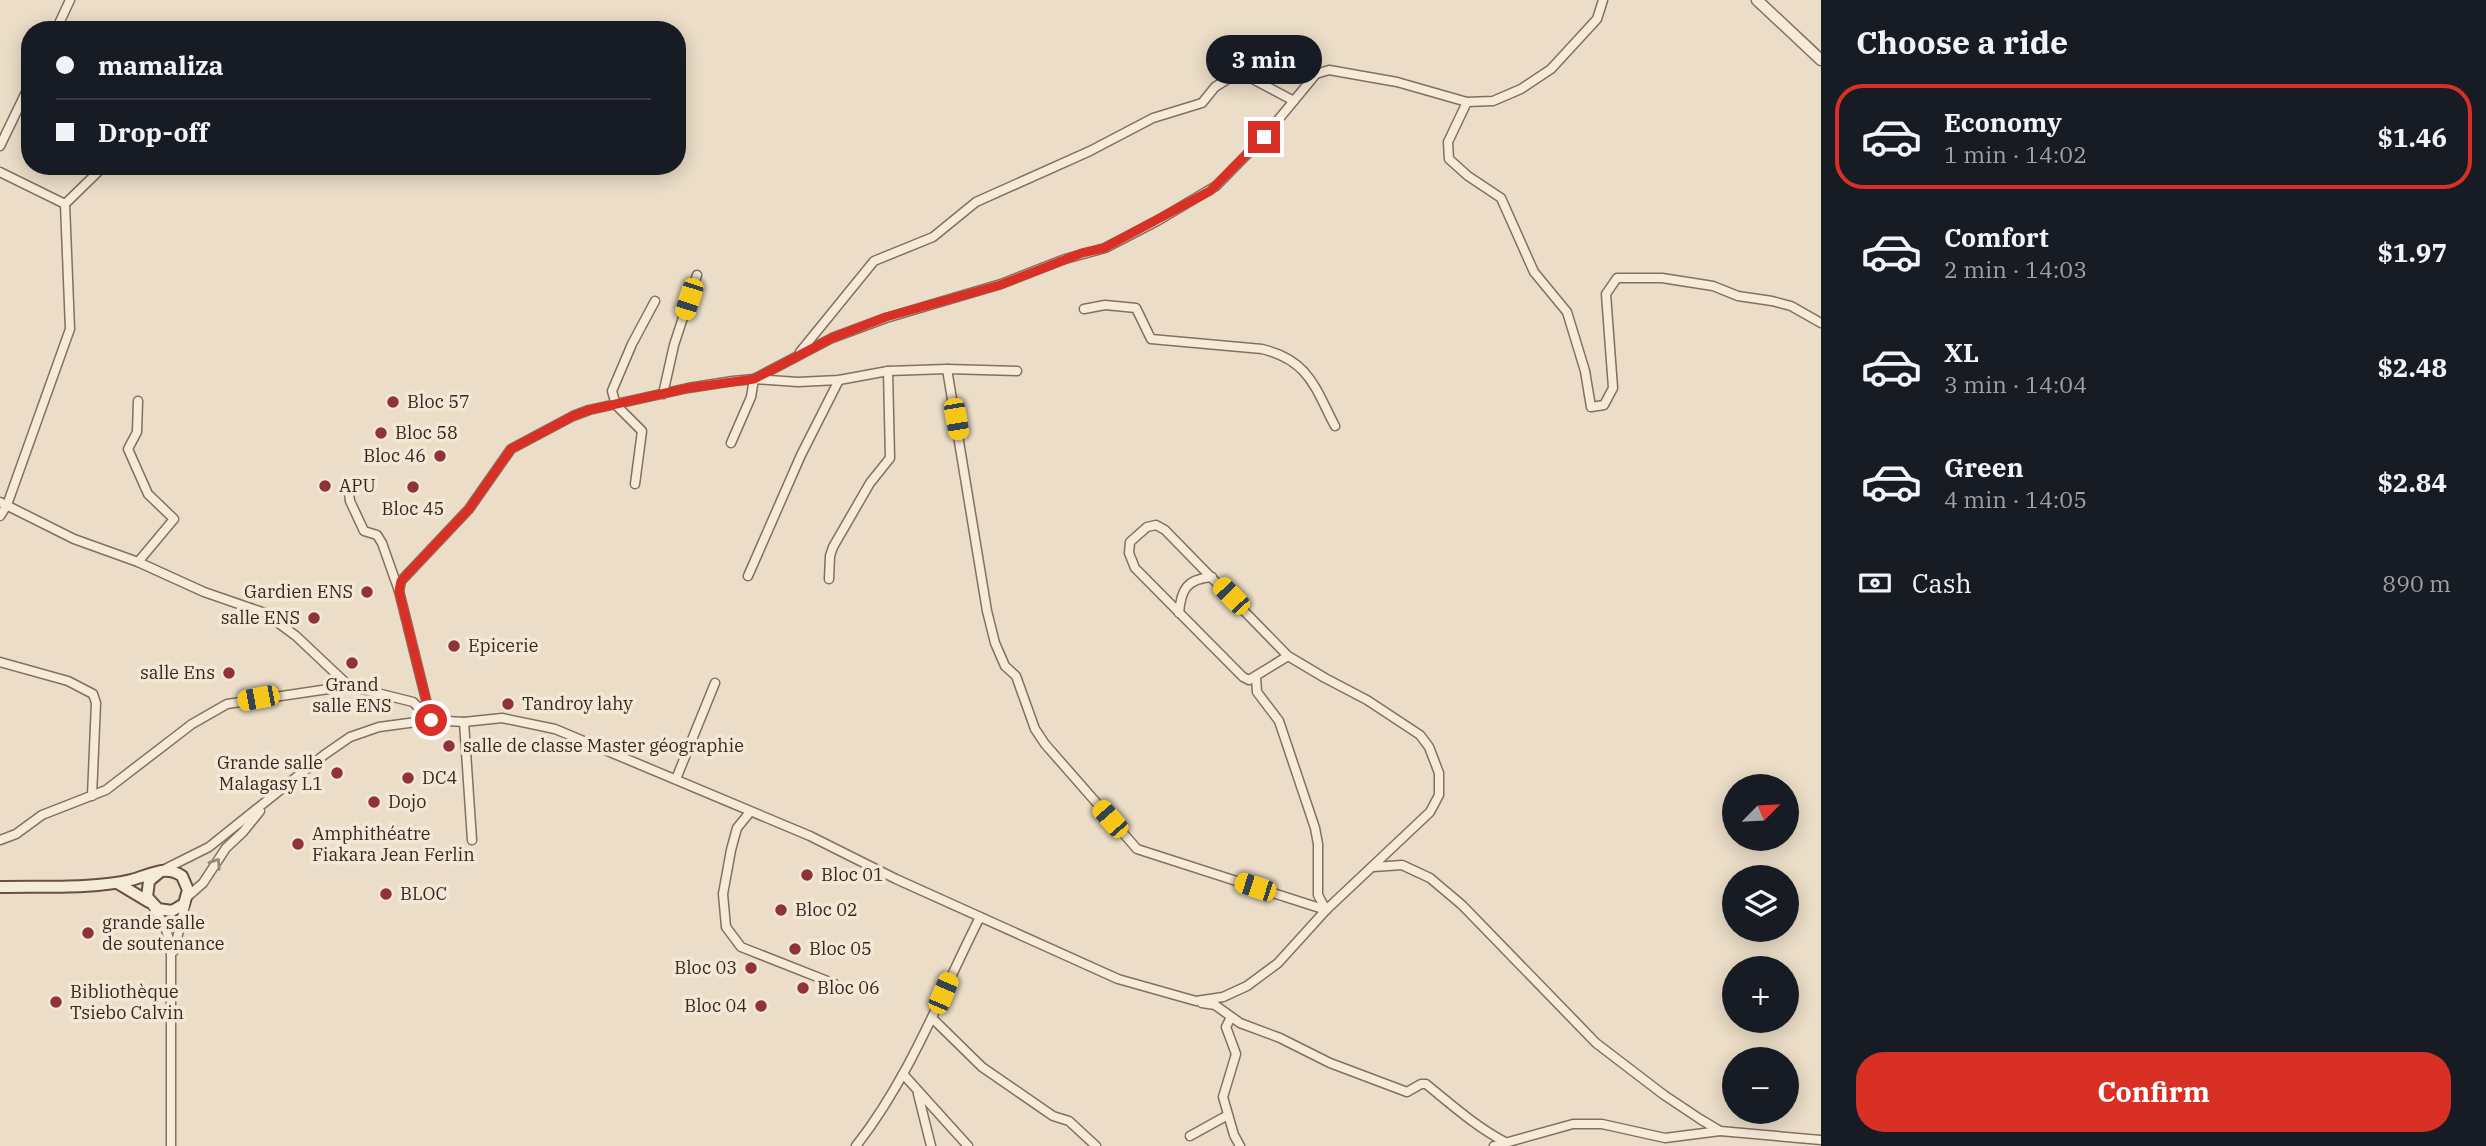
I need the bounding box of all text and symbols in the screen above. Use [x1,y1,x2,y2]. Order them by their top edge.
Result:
text: Choose a ride [1856,21,2068,63]
callout: 3 min [1206,36,1322,85]
text: 3 min [1232,44,1296,74]
text: mamaliza [98,48,224,82]
icon: car [1860,105,1923,168]
text: Economy [1944,105,2062,139]
text: Drop-off [98,115,209,149]
text: $1.46 [2377,120,2447,154]
route end [1248,121,1280,153]
text: 1 min · 14:02 [1944,139,2087,169]
icon: car [1860,220,1923,283]
text: Comfort [1944,220,2049,254]
text: $1.97 [2377,235,2447,269]
text: 2 min · 14:03 [1944,254,2087,284]
car [673,276,706,322]
icon: car [1860,335,1923,398]
text: XL [1944,335,1979,369]
text: $2.48 [2377,350,2447,384]
text: 3 min · 14:04 [1944,369,2087,399]
place label: Bloc 57 [407,390,470,413]
marker: Bloc 57 [385,394,401,410]
car [943,396,970,442]
place label: Bloc 58 [395,421,458,444]
marker: Bloc 58 [373,425,389,441]
place label: Bloc 46 [363,444,426,467]
marker: Bloc 46 [432,448,448,464]
icon: car [1860,450,1923,513]
text: Green [1944,450,2024,484]
text: $2.84 [2377,465,2447,499]
place label: APU [339,474,376,497]
marker: APU [317,478,333,494]
marker: Bloc 45 [405,479,421,495]
text: 4 min · 14:05 [1944,484,2087,514]
place label: Bloc 45 [382,497,444,520]
icon: cash [1856,564,1894,602]
text: Cash [1912,566,1972,600]
text: 890 m [2382,568,2451,598]
car [1209,574,1254,618]
place label: Gardien ENS [244,580,353,603]
marker: Gardien ENS [359,584,375,600]
place label: salle ENS [221,606,300,629]
marker: salle ENS [306,610,322,626]
place label: Epicerie [468,634,538,657]
marker: Epicerie [446,638,462,654]
marker: Grand salle ENS [344,655,360,671]
place label: salle Ens [140,661,215,684]
marker: salle Ens [221,665,237,681]
place label: Grand salle ENS [312,673,392,717]
car [236,684,281,712]
place label: Tandroy lahy [522,692,633,715]
marker: Tandroy lahy [500,696,516,712]
route start [415,704,447,736]
place label: salle de classe Master géographie [463,734,744,757]
marker: salle de classe Master géographie [441,738,457,754]
place label: Grande salle Malagasy L1 [217,751,323,795]
marker: Grande salle Malagasy L1 [329,765,345,781]
place label: DC4 [422,766,457,789]
marker: DC4 [400,770,416,786]
north arrow [1722,774,1799,850]
map controls [1722,774,1799,1124]
place label: Dojo [388,790,426,813]
marker: Dojo [366,794,382,810]
car [1089,796,1132,842]
place label: Amphithéatre Fiakara Jean Ferlin [312,822,475,866]
marker: Amphithéatre Fiakara Jean Ferlin [290,836,306,852]
one-way arrow [207,857,220,870]
place label: Bloc 01 [821,863,884,886]
button: layers [1722,865,1799,942]
marker: Bloc 01 [799,867,815,883]
car [1232,871,1279,903]
place label: BLOC [400,882,447,905]
marker: BLOC [378,886,394,902]
place label: Bloc 02 [795,898,858,921]
marker: Bloc 02 [773,902,789,918]
place label: grande salle de soutenance [102,911,224,955]
marker: grande salle de soutenance [80,925,96,941]
place label: Bloc 05 [809,937,872,960]
marker: Bloc 05 [787,941,803,957]
place label: Bloc 03 [674,956,737,979]
button: + [1722,956,1799,1033]
marker: Bloc 03 [743,960,759,976]
car [926,970,961,1016]
place label: Bloc 06 [817,976,880,999]
place label: Bibliothèque Tsiebo Calvin [70,980,184,1024]
marker: Bloc 06 [795,980,811,996]
marker: Bibliothèque Tsiebo Calvin [48,994,64,1010]
place label: Bloc 04 [684,994,747,1017]
marker: Bloc 04 [753,998,769,1014]
button: − [1722,1047,1799,1124]
button: Confirm [1856,1052,2451,1132]

